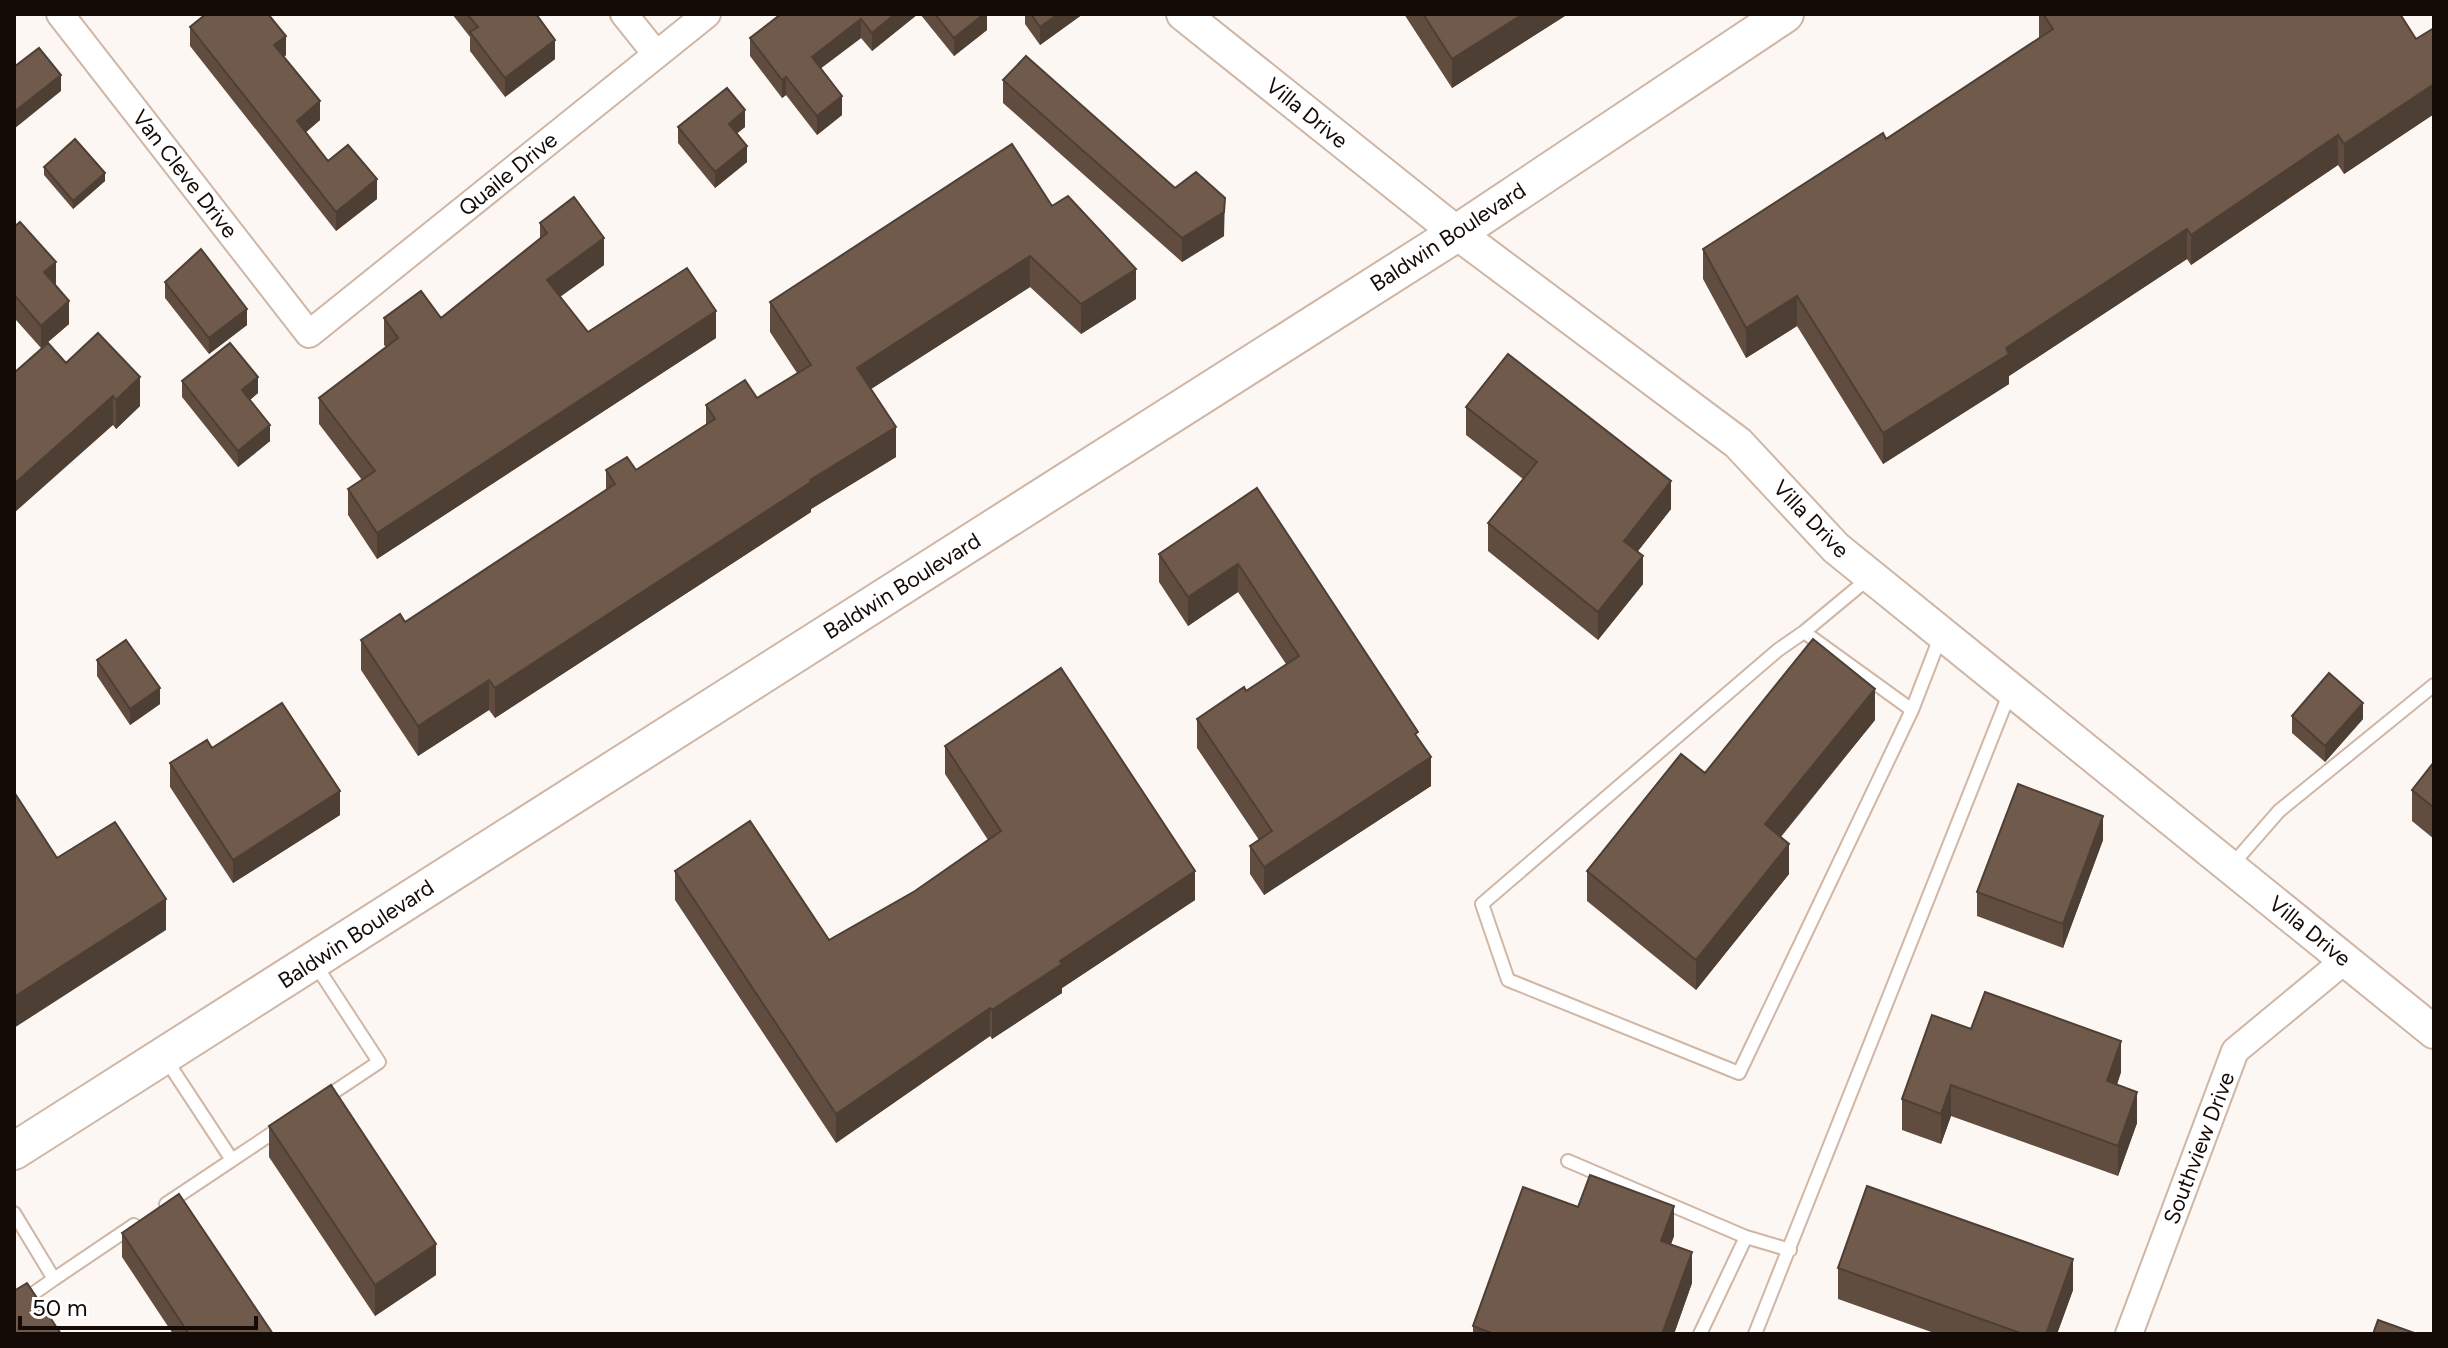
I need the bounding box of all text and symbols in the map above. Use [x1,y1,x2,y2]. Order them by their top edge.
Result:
street label: Villa Drive [1261,72,1353,154]
street label: Van Cleve Drive [127,105,243,243]
street label: Quaile Drive [453,126,563,222]
street label: Baldwin Boulevard [1365,177,1531,297]
street label: Villa Drive [1767,475,1855,563]
street label: Baldwin Boulevard [818,527,986,645]
street label: Baldwin Boulevard [273,874,439,994]
street label: Villa Drive [2264,890,2356,972]
street label: Southview Drive [2158,1068,2240,1228]
scale bar [20,1280,256,1330]
text: 50 m [32,1293,88,1322]

